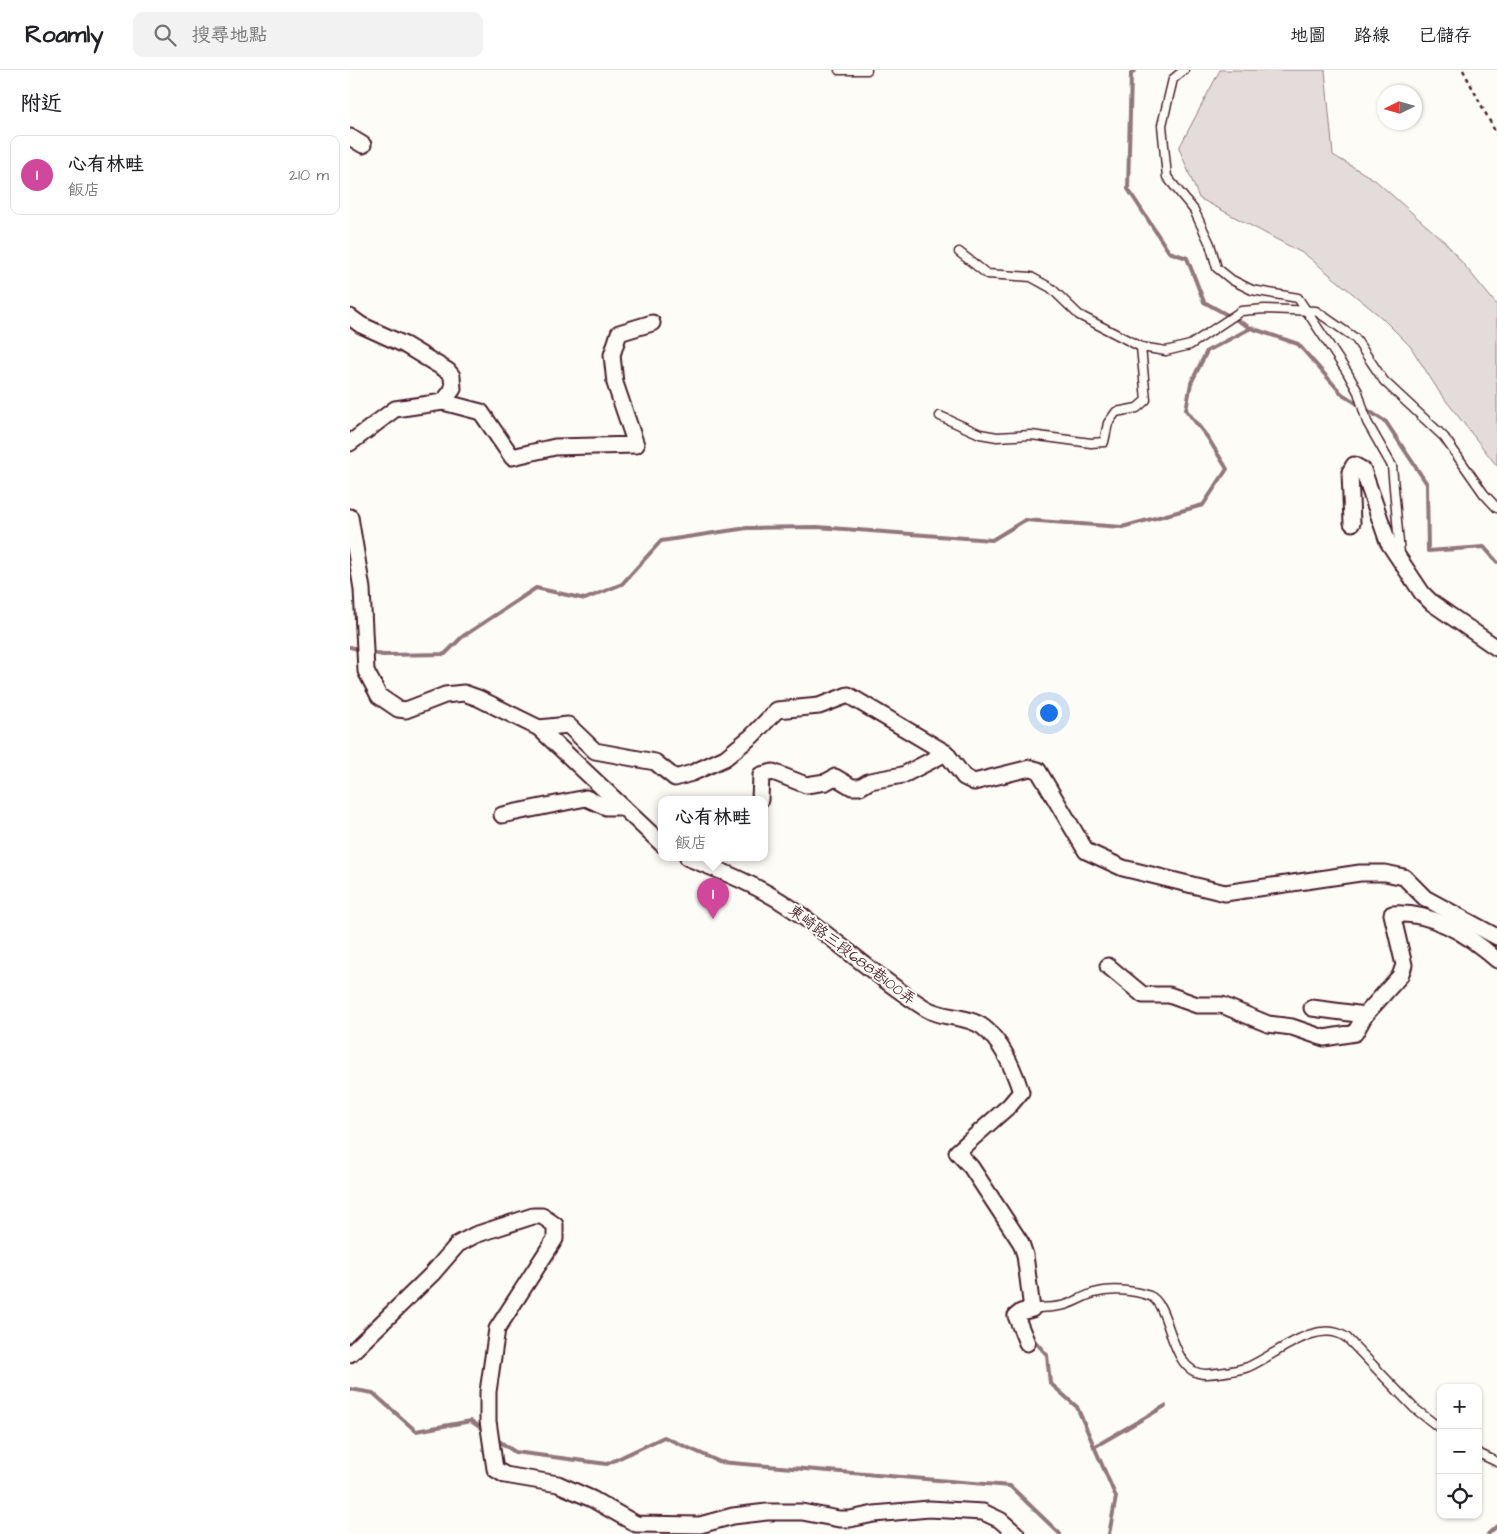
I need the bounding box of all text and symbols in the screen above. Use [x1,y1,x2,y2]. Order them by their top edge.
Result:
search box [133,12,483,57]
text: Roamly [25,18,103,52]
icon: search [151,21,179,49]
text: 搜尋地點 [191,22,267,49]
text: 地圖 [1290,23,1326,48]
text: 路線 [1354,23,1390,48]
text: 已儲存 [1418,23,1472,48]
north arrow [1377,85,1422,130]
text: 附近 [20,89,62,118]
text: 心有林畦 [68,151,144,178]
text: 1 [36,164,38,186]
text: 210 m [289,164,329,186]
text: 飯店 [68,179,100,201]
your location [1036,700,1062,726]
popup [658,796,768,861]
text: 心有林畦 [675,804,751,831]
text: 飯店 [675,832,707,854]
pin: 1 [697,878,729,919]
street label: 東崎路三段688巷100弄 [784,900,920,1010]
map controls [1437,1384,1482,1519]
button: + [1437,1384,1482,1429]
button: − [1437,1429,1482,1474]
button: locate [1437,1474,1482,1519]

